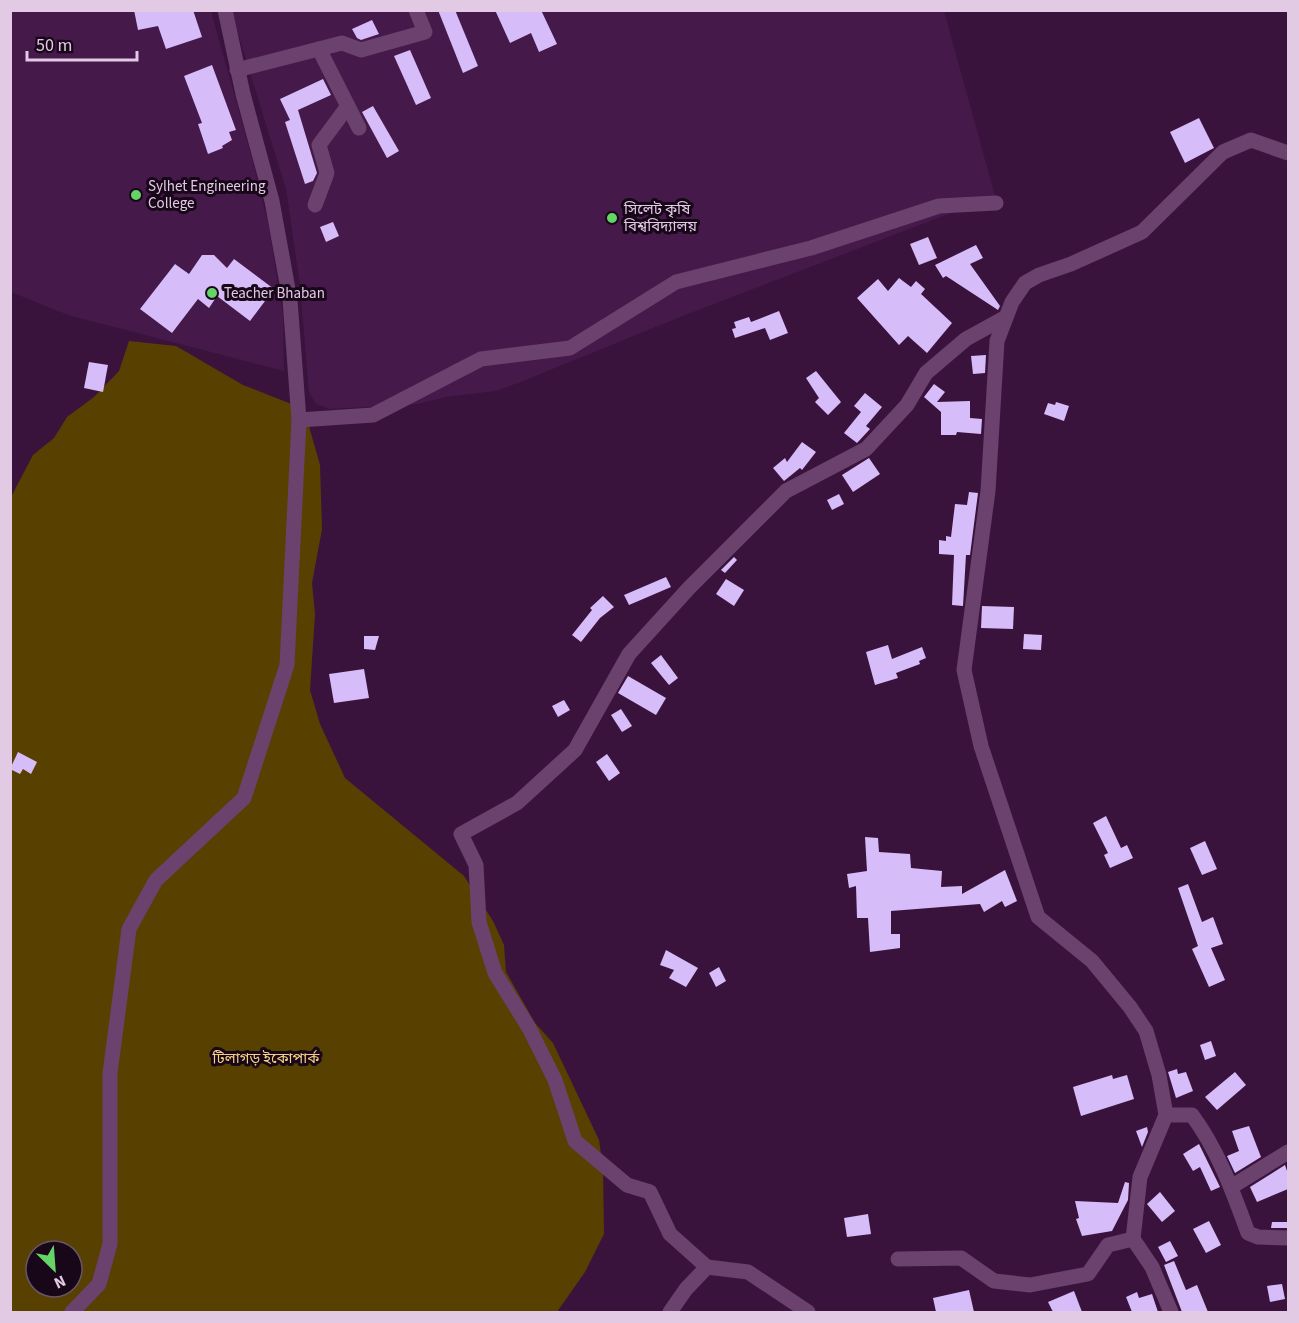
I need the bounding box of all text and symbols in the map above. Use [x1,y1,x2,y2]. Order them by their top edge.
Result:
scale bar [27,24,136,62]
text: 50 m [36,33,72,58]
place label: Sylhet Engineering College [148,176,266,214]
marker: Sylhet Engineering College [129,188,143,202]
place label: সিলেট কৃষি বিশ্ববিদ্যালয় [623,199,697,237]
marker: সিলেট কৃষি বিশ্ববিদ্যালয় [605,211,619,225]
place label: Teacher Bhaban [224,283,325,304]
marker: Teacher Bhaban [205,286,219,300]
park label: টিলাগড় ইকোপার্ক [212,1048,320,1069]
north arrow [24,1239,84,1299]
text: N [50,1269,69,1294]

